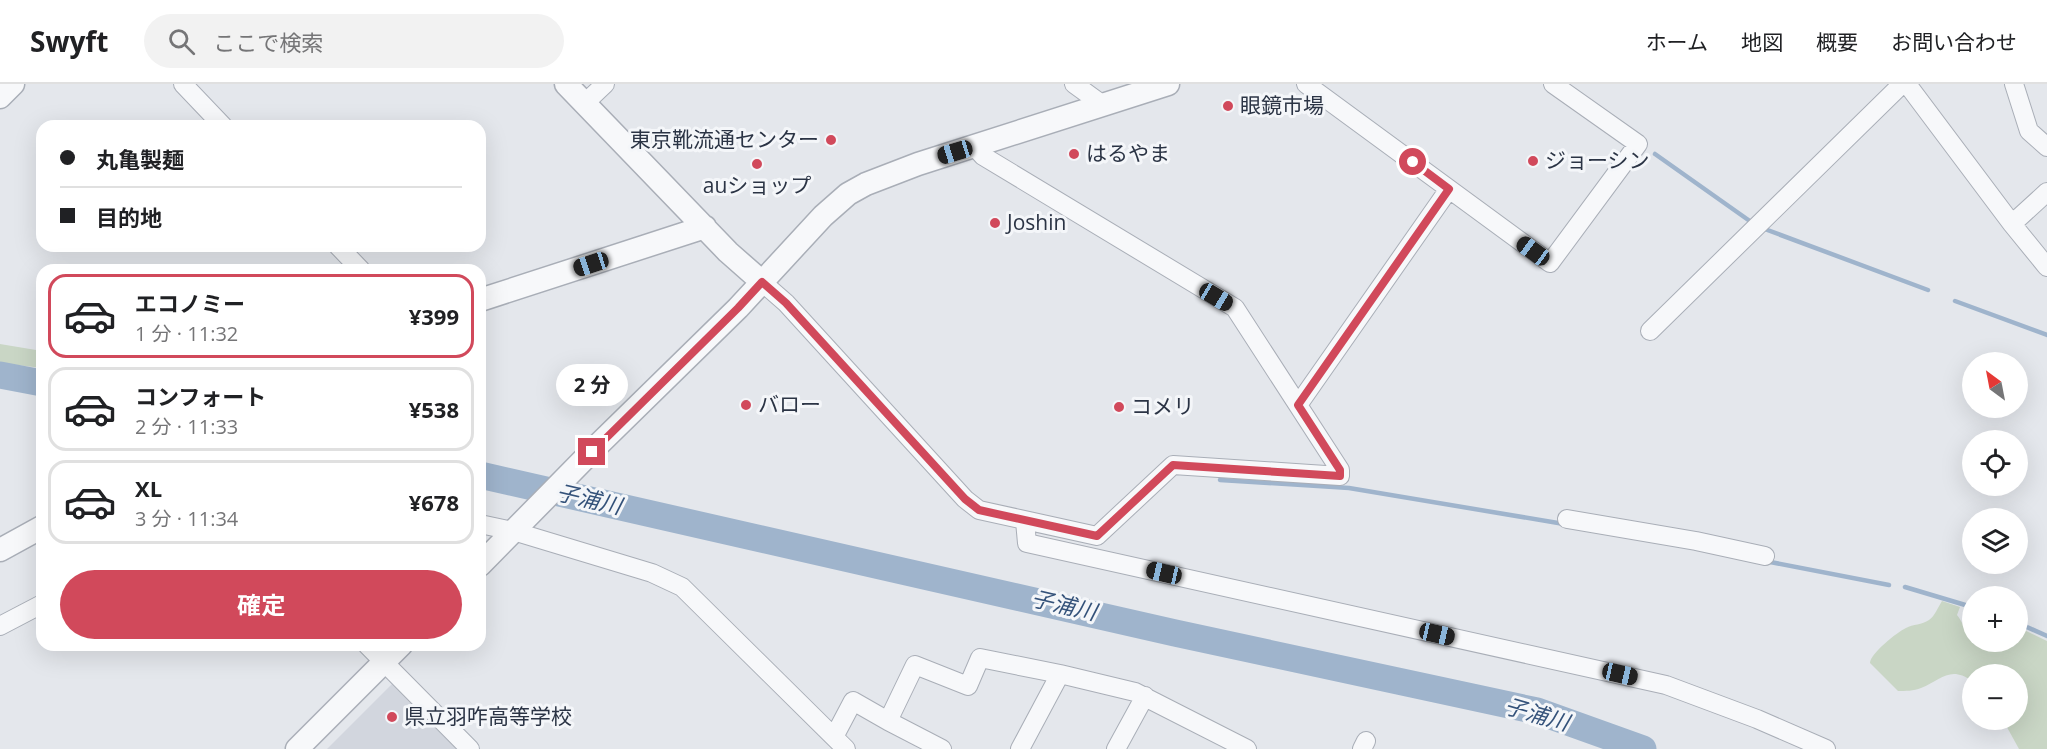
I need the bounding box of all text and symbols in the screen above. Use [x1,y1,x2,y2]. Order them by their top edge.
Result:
search box [144,14,564,68]
text: Swyft [30,22,108,60]
icon: search [165,25,198,58]
text: ここで検索 [213,27,323,57]
text: ホーム [1646,28,1708,56]
text: 地図 [1741,28,1783,56]
text: 概要 [1816,28,1858,56]
text: お問い合わせ [1891,28,2017,56]
place label: 眼鏡市場 [1240,91,1324,119]
marker: 眼鏡市場 [1221,99,1235,113]
place label: 東京靴流通センター [630,125,819,153]
marker: 東京靴流通センター [824,133,838,147]
car [935,138,975,166]
place label: はるやま [1086,139,1170,167]
text: 丸亀製麺 [96,144,184,174]
place label: ジョーシン [1545,146,1650,174]
marker: はるやま [1067,147,1081,161]
route start [1399,148,1426,175]
marker: ジョーシン [1526,154,1540,168]
marker: auショップ [750,157,764,171]
place label: auショップ [703,171,811,199]
text: 目的地 [96,202,162,232]
place label: Joshin [1005,208,1066,236]
marker: Joshin [988,216,1002,230]
car [1513,233,1553,269]
car [571,250,611,278]
car [1196,280,1236,314]
text: エコノミー [135,288,245,318]
icon: car [63,289,117,343]
text: ¥399 [409,301,459,331]
text: 1 分 · 11:32 [135,320,238,347]
north arrow [1962,352,2028,418]
map controls [1962,352,2028,730]
callout: 2 分 [556,365,628,407]
text: 2 分 [574,371,610,398]
text: コンフォート [135,381,266,411]
icon: car [63,382,117,436]
place label: バロー [758,390,821,418]
place label: コメリ [1131,392,1194,420]
text: ¥538 [409,394,459,424]
marker: バロー [739,398,753,412]
marker: コメリ [1112,400,1126,414]
text: 2 分 · 11:33 [135,413,238,440]
button: locate [1962,430,2028,496]
route end [578,438,605,465]
text: XL [135,473,162,503]
icon: car [63,475,117,529]
water label: 子浦川 [554,476,627,521]
text: ¥678 [409,487,459,517]
text: 3 分 · 11:34 [135,505,238,532]
button: layers [1962,508,2028,574]
car [1144,560,1184,586]
button: 確定 [60,570,462,639]
water label: 子浦川 [1029,582,1102,627]
button: + [1962,586,2028,652]
car [1417,621,1457,647]
car [1600,661,1640,687]
button: − [1962,664,2028,730]
water label: 子浦川 [1501,690,1575,737]
place label: 県立羽咋高等学校 [404,702,572,730]
marker: 県立羽咋高等学校 [385,710,399,724]

